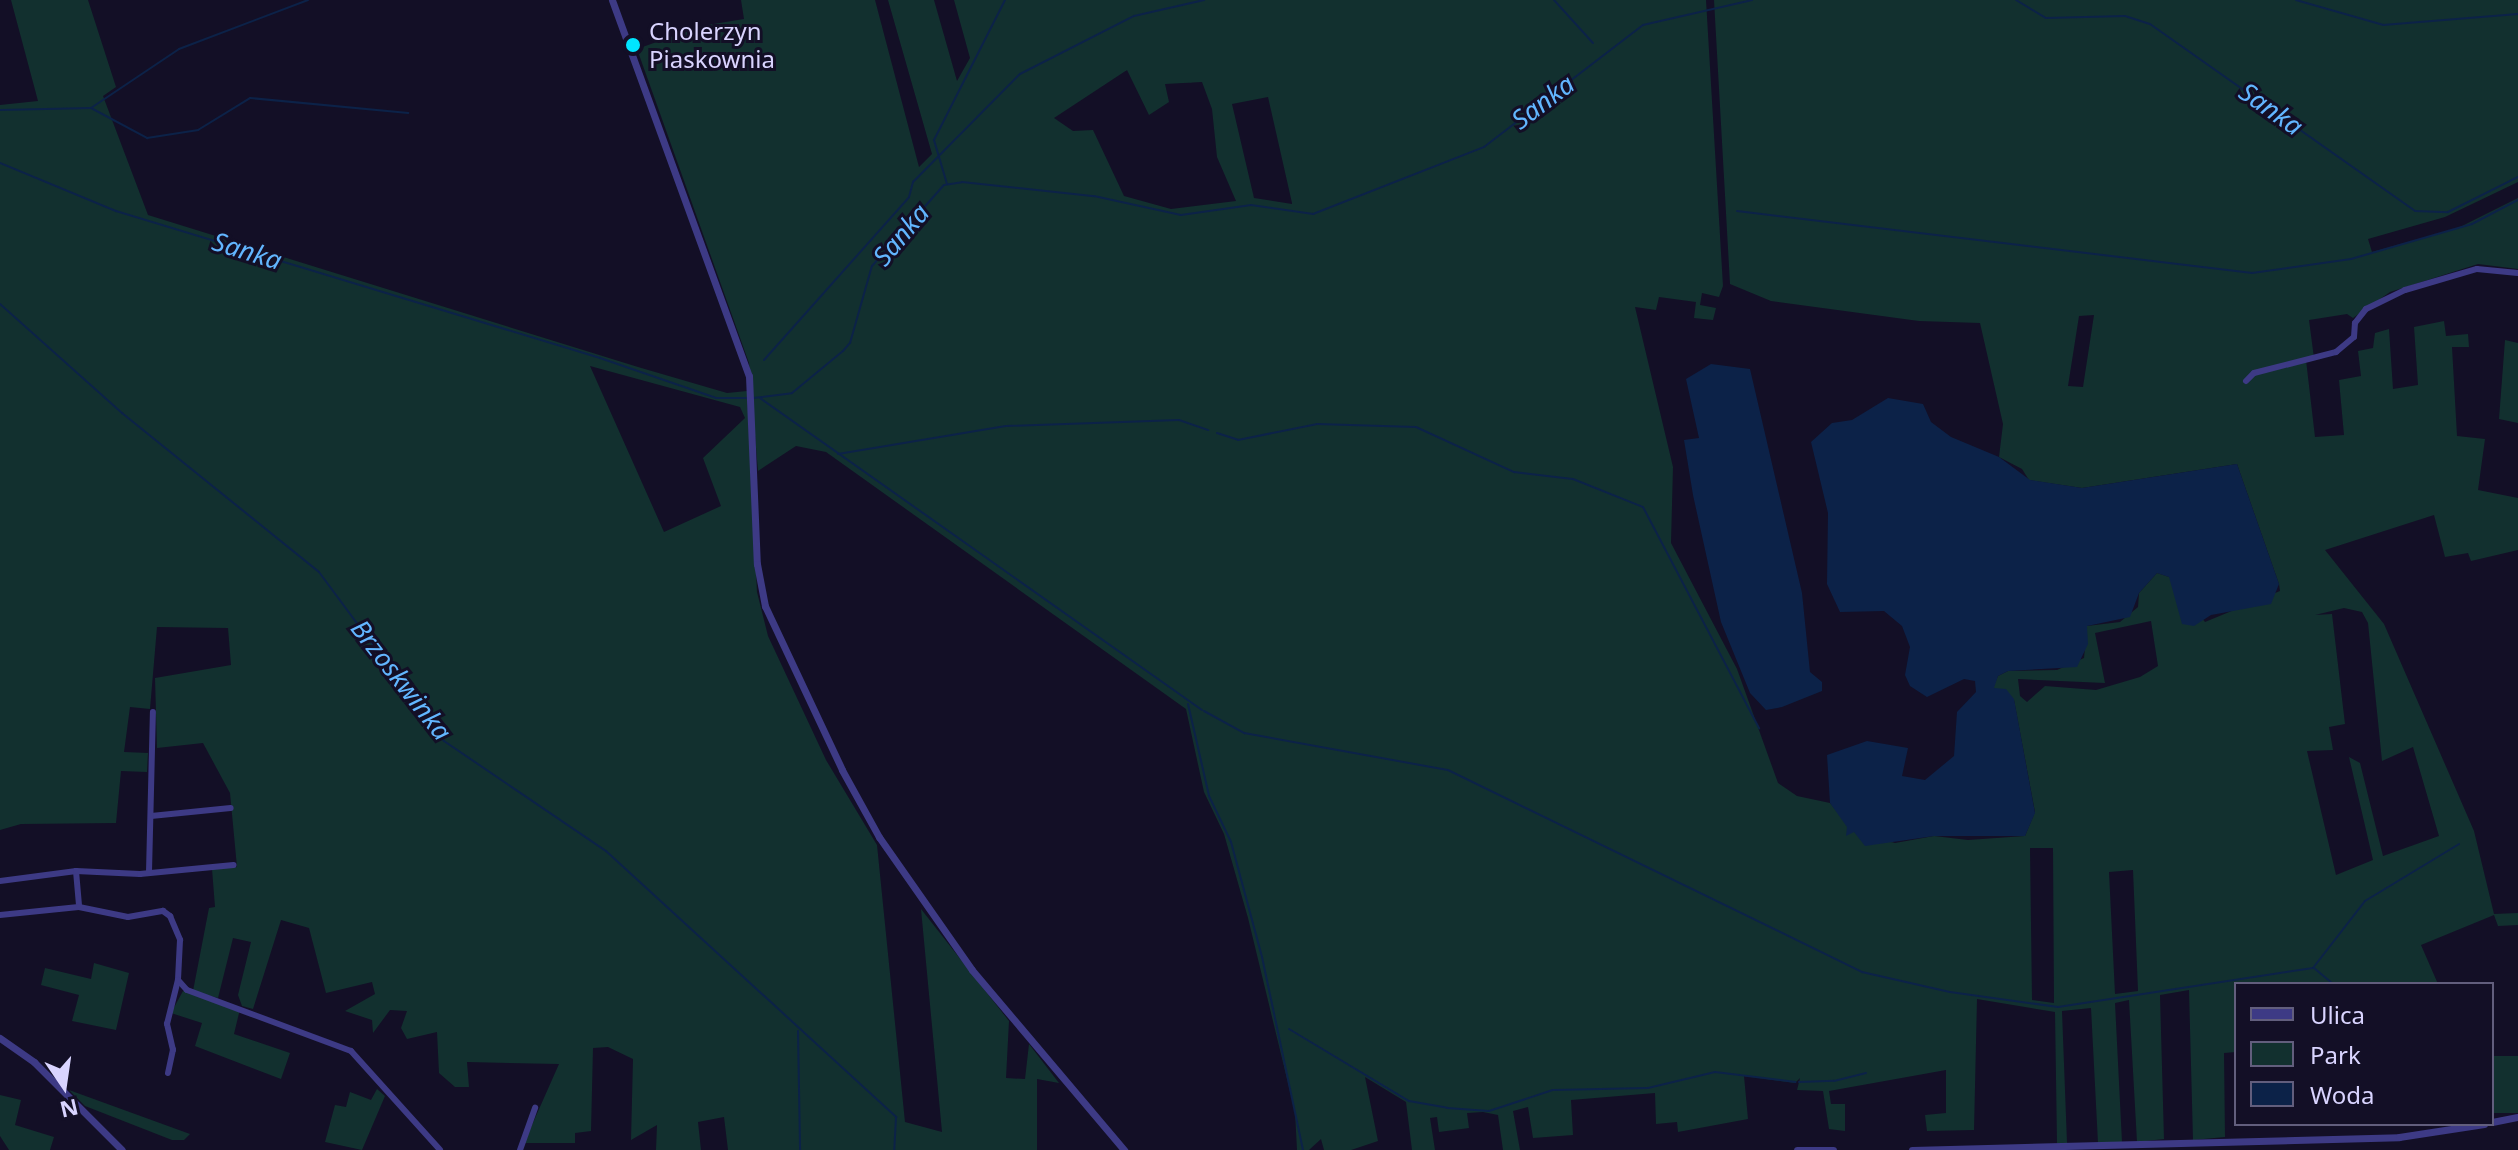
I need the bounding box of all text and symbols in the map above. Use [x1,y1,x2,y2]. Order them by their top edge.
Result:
place label: Cholerzyn Piaskownia [649,17,775,73]
marker: Cholerzyn Piaskownia [624,36,642,54]
water label: Sanka [1505,68,1581,136]
water label: Sanka [2233,76,2309,142]
water label: Sanka [866,198,936,272]
water label: Sanka [209,226,285,276]
water label: Brzoskwinka [344,613,458,747]
legend [2234,982,2494,1126]
text: Ulica [2310,998,2365,1031]
text: Park [2310,1038,2361,1071]
north arrow [24,1046,104,1126]
text: Woda [2310,1078,2375,1111]
text: N [57,1093,81,1126]

